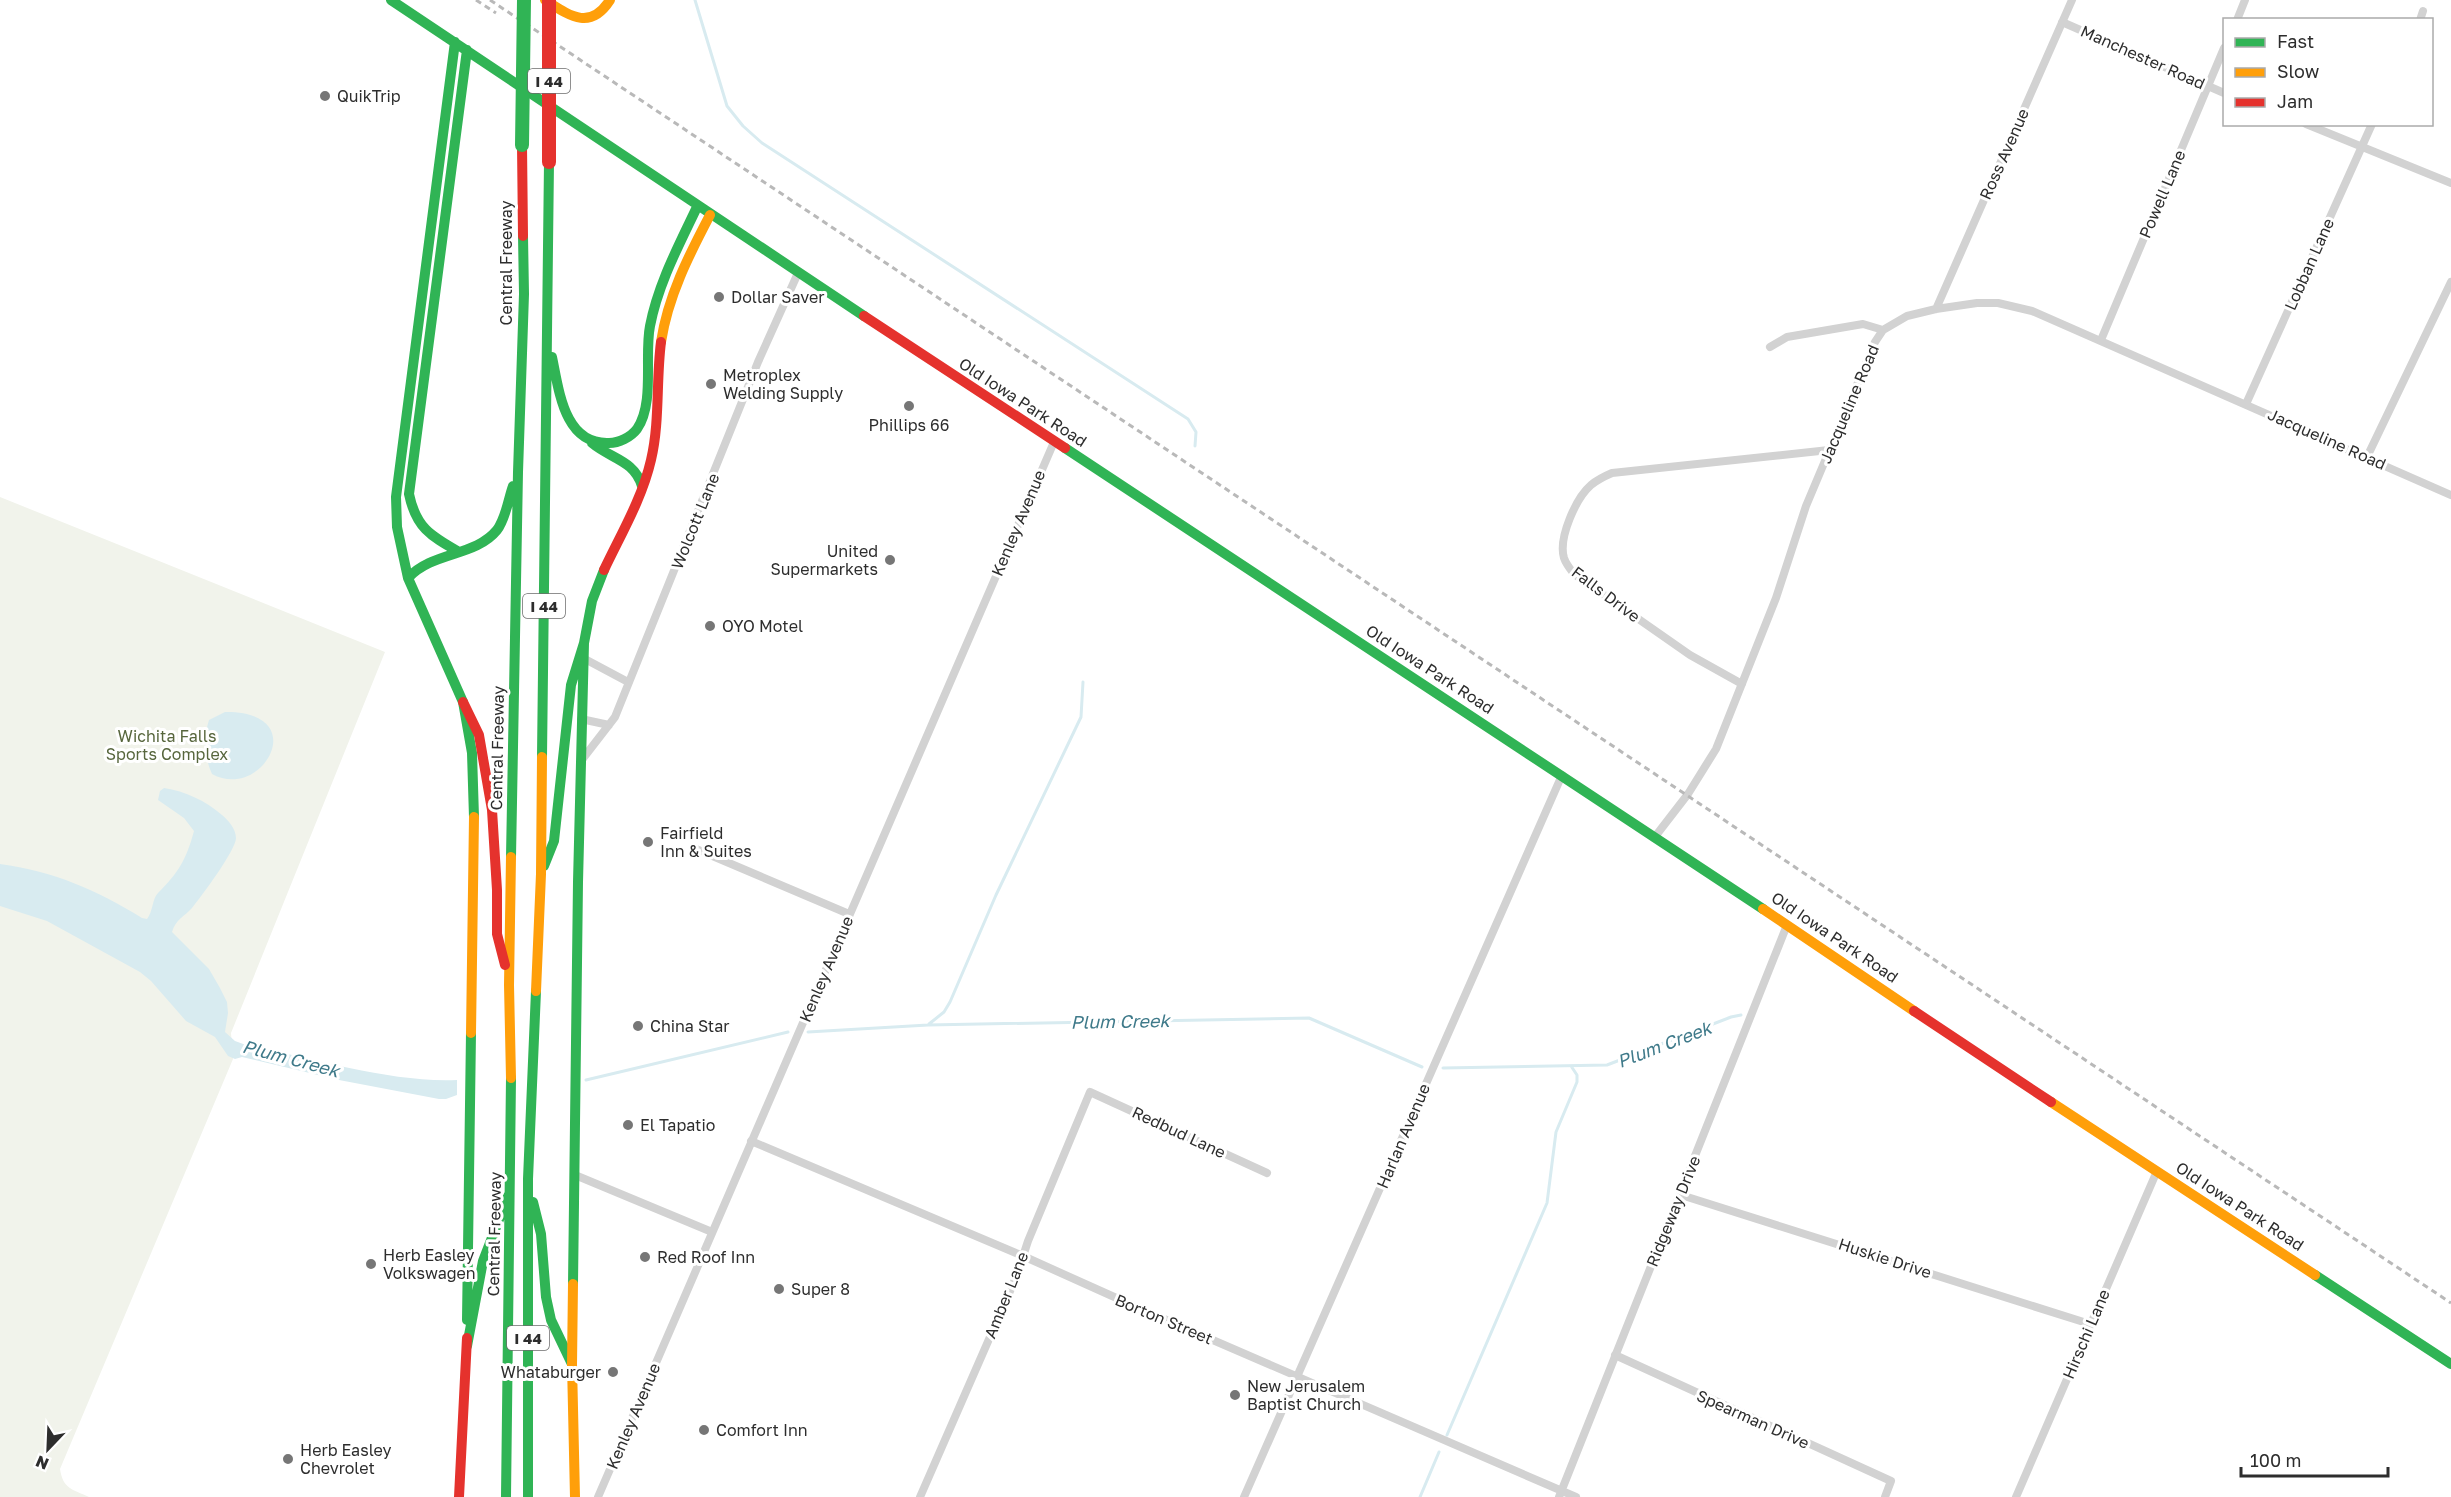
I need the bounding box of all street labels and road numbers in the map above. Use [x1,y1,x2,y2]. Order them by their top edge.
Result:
street label: Manchester Road [2078,21,2208,93]
road number: I 44 [528,69,570,93]
street label: Ross Avenue [1975,105,2033,203]
street label: Powell Lane [2135,147,2189,241]
street label: Central Freeway [496,201,516,325]
street label: Lobban Lane [2280,215,2338,313]
street label: Jacqueline Road [1815,342,1883,466]
street label: Old Iowa Park Road [955,353,1091,451]
street label: Jacqueline Road [2265,404,2389,474]
street label: Kenley Avenue [987,467,1049,579]
street label: Wolcott Lane [667,470,723,572]
street label: Falls Drive [1568,562,1644,626]
road number: I 44 [523,594,565,618]
street label: Old Iowa Park Road [1362,620,1498,718]
street label: Central Freeway [486,685,508,811]
street label: Old Iowa Park Road [1768,887,1902,987]
street label: Kenley Avenue [795,913,857,1025]
street label: Harlan Avenue [1372,1081,1434,1191]
street label: Redbud Lane [1129,1102,1229,1162]
street label: Ridgeway Drive [1642,1153,1704,1269]
street label: Old Iowa Park Road [2172,1157,2308,1255]
street label: Central Freeway [483,1171,505,1297]
street label: Huskie Drive [1836,1234,1934,1282]
street label: Amber Lane [980,1249,1032,1341]
street label: Hirschi Lane [2058,1286,2114,1382]
street label: Borton Street [1112,1289,1216,1349]
road number: I 44 [507,1326,549,1350]
street label: Kenley Avenue [602,1360,664,1472]
street label: Spearman Drive [1694,1385,1812,1453]

